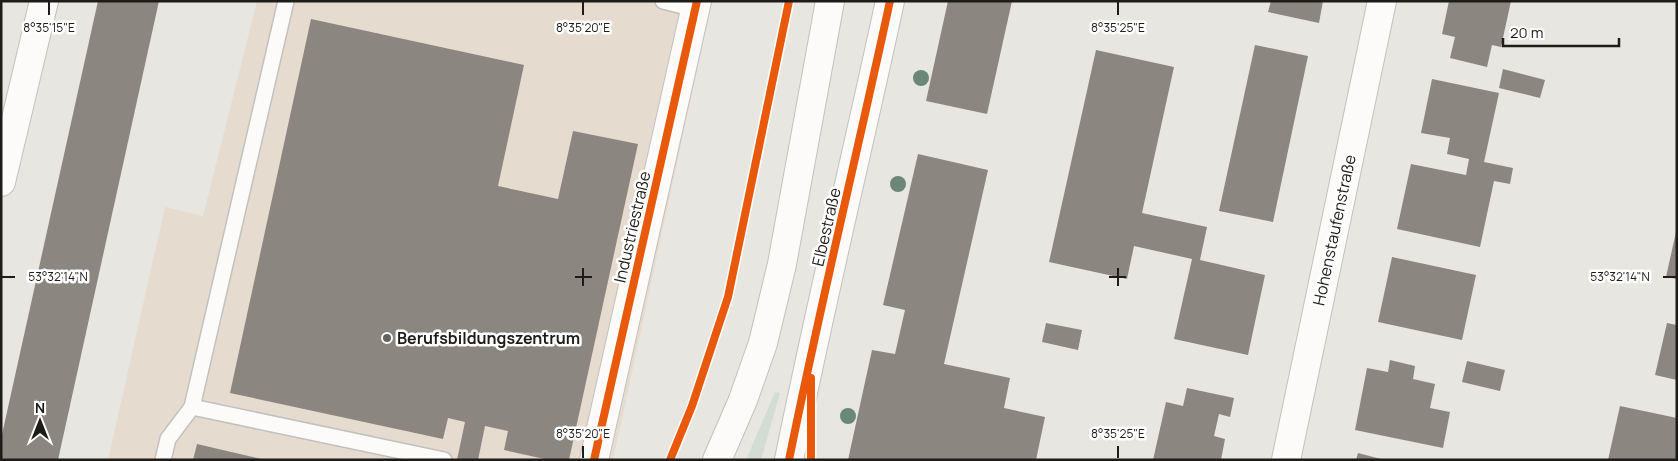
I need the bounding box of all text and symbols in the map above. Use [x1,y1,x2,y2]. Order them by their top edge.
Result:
scale bar [1503,15,1619,47]
text: 8°35'15"E [23,19,75,36]
text: 8°35'20"E [556,19,610,36]
text: 8°35'25"E [1091,19,1145,36]
text: 20 m [1510,22,1543,43]
street label: Hohenstaufenstraße [1307,153,1361,307]
street label: Industriestraße [608,169,656,285]
street label: Elbestraße [806,186,846,268]
text: 53°32'14"N [28,268,88,285]
text: 53°32'14"N [1590,268,1650,285]
place label: Berufsbildungszentrum [397,327,580,349]
marker: Berufsbildungszentrum [381,332,393,344]
north arrow [15,396,65,446]
text: N [35,398,45,417]
text: 8°35'20"E [556,425,610,442]
text: 8°35'25"E [1091,425,1145,442]

